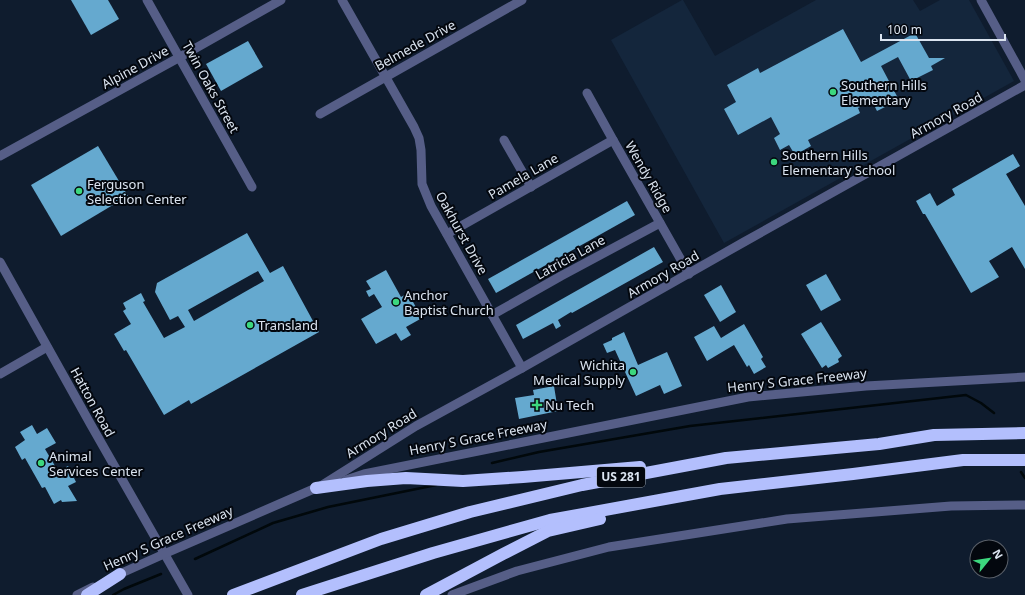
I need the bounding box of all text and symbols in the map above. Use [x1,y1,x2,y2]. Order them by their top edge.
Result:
street label: Belmede Drive [372,15,458,75]
scale bar [881,16,1005,42]
text: 100 m [887,21,922,38]
street label: Twin Oaks Street [178,38,244,136]
street label: Alpine Drive [98,41,172,93]
place label: Southern Hills Elementary [841,76,927,109]
marker: Southern Hills Elementary [828,87,838,97]
street label: Armory Road [907,88,985,142]
street label: Wendy Ridge [621,138,677,216]
place label: Southern Hills Elementary School [782,146,895,179]
street label: Pamela Lane [485,149,561,203]
marker: Southern Hills Elementary School [769,157,779,167]
place label: Ferguson Selection Center [87,175,187,208]
marker: Ferguson Selection Center [74,186,84,196]
street label: Oakhurst Drive [432,188,492,278]
street label: Latricia Lane [532,230,608,284]
street label: Armory Road [624,246,702,302]
place label: Anchor Baptist Church [404,286,494,319]
marker: Anchor Baptist Church [391,297,401,307]
place label: Transland [258,316,318,334]
marker: Transland [245,320,255,330]
place label: Wichita Medical Supply [533,356,625,389]
street label: Hatton Road [67,364,119,440]
street label: Henry S Grace Freeway [726,364,868,396]
marker: Wichita Medical Supply [628,367,638,377]
place label: Nu Tech [545,396,594,414]
marker: Nu Tech [532,400,542,410]
street label: Armory Road [342,404,420,462]
street label: Henry S Grace Freeway [408,415,549,459]
place label: Animal Services Center [49,447,144,480]
marker: Animal Services Center [36,458,46,468]
road number: US 281 [597,467,645,487]
street label: Henry S Grace Freeway [100,501,236,575]
north arrow [969,539,1009,579]
text: N [989,546,1007,561]

